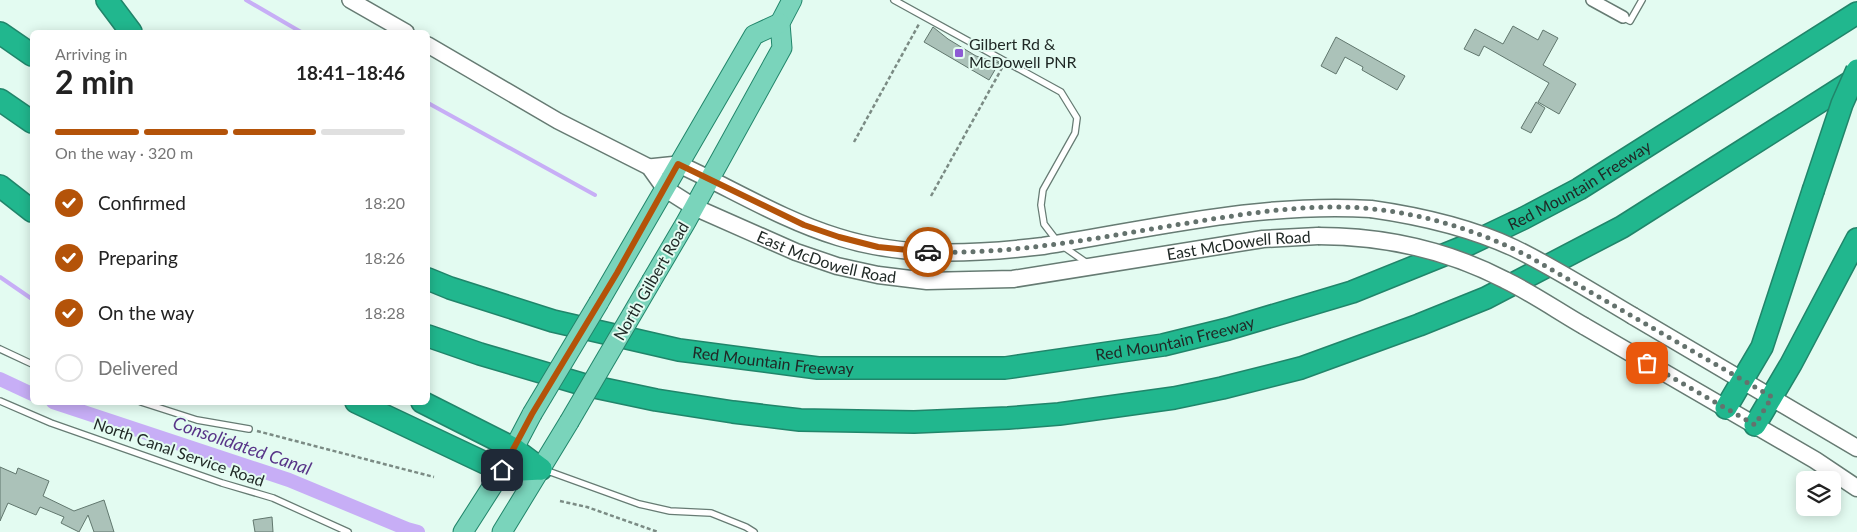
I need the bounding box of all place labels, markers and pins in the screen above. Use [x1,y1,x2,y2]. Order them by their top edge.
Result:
place label: Gilbert Rd & McDowell PNR [969,34,1077,71]
marker: Gilbert Rd & McDowell PNR [953,47,965,59]
pin [1626,342,1668,384]
pin [481,449,523,491]

